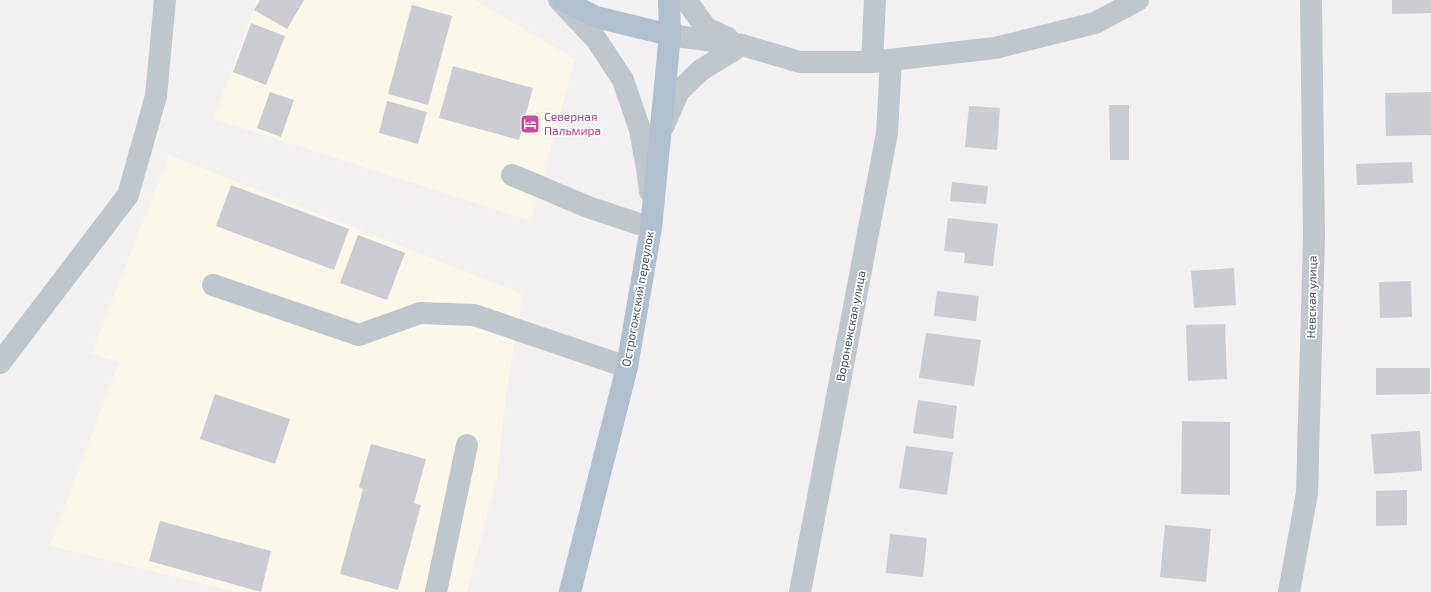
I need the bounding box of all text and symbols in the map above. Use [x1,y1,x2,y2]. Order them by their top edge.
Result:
place label: Северная Пальмира [544,109,601,137]
hotel icon: Северная Пальмира [519,113,541,135]
street label: Острогожский переулок [618,229,657,368]
street label: Невская улица [1303,255,1320,339]
street label: Воронежская улица [832,269,869,383]

